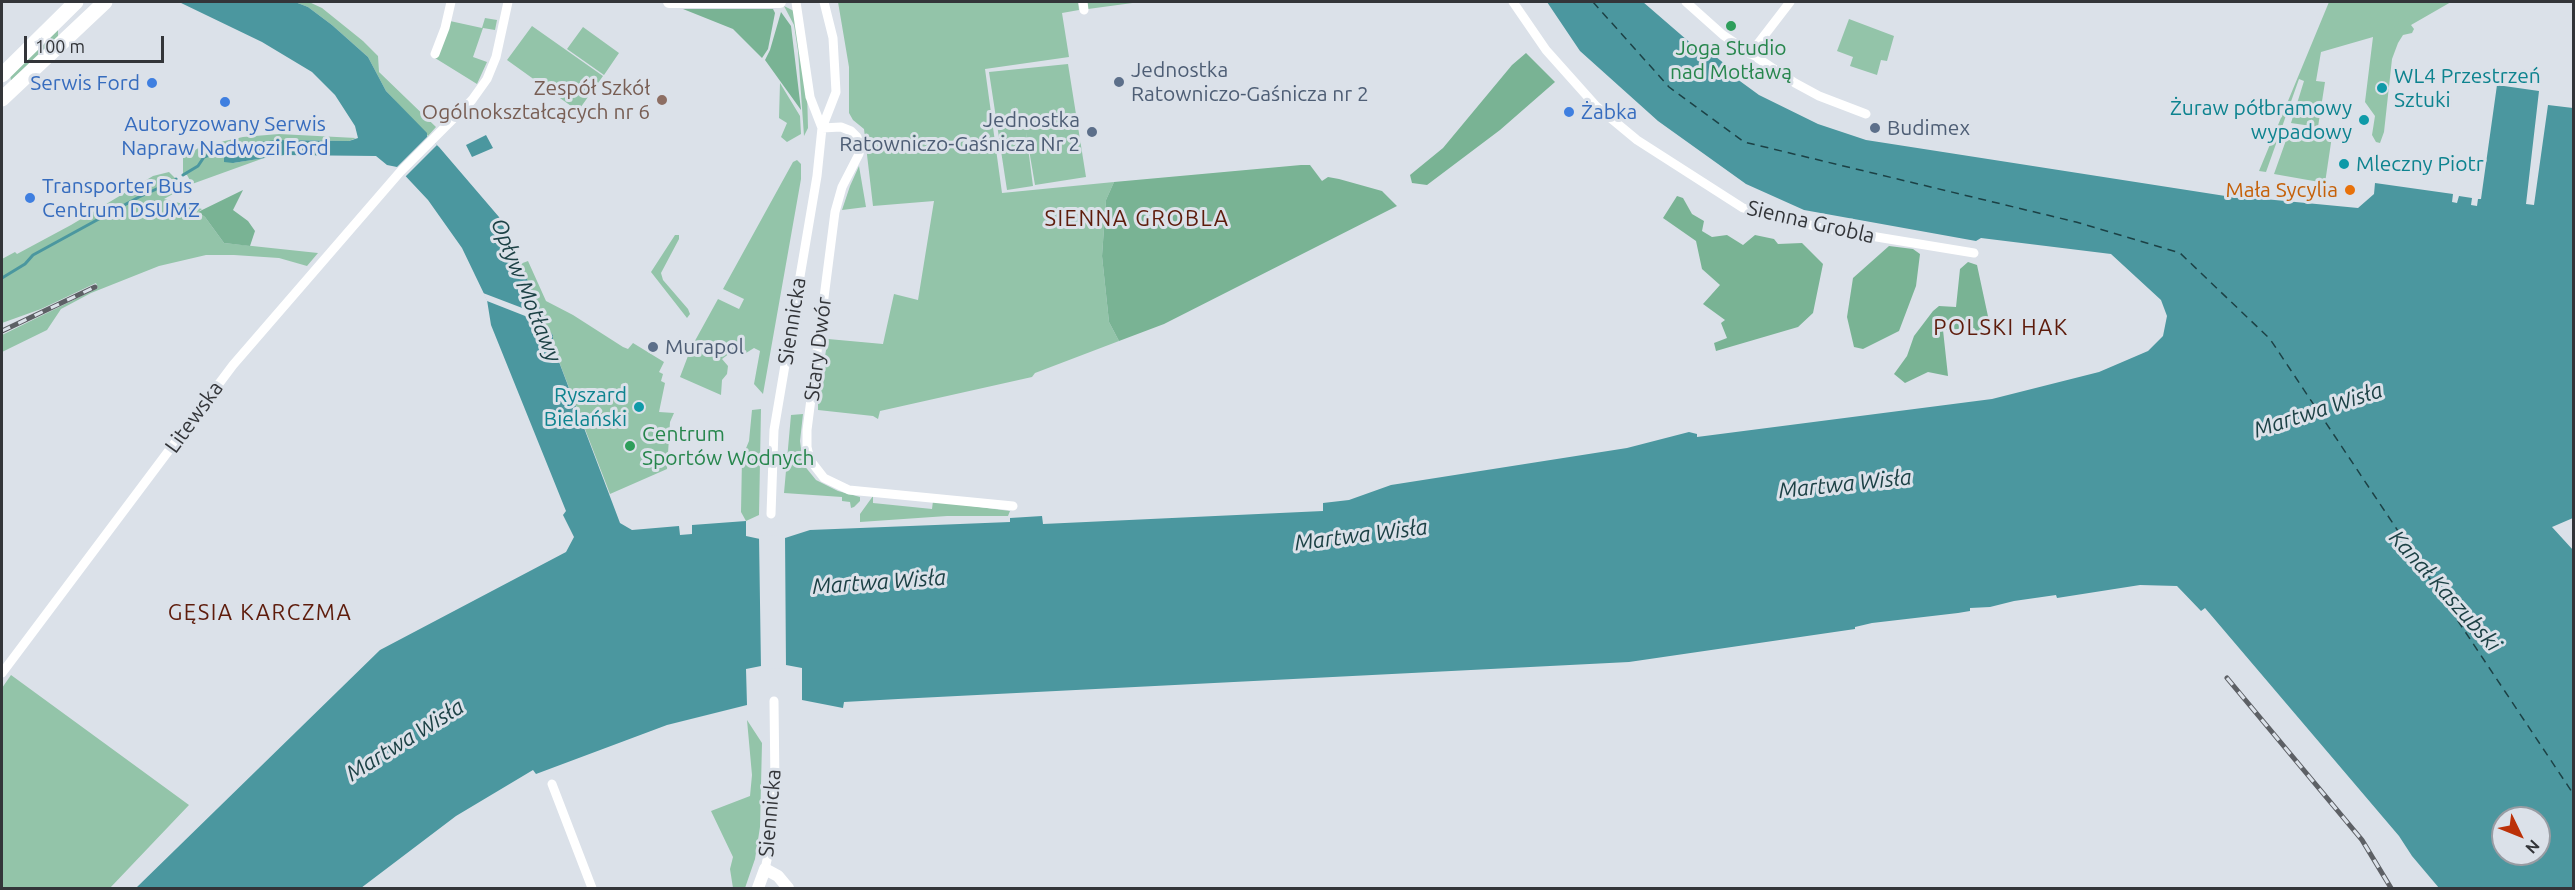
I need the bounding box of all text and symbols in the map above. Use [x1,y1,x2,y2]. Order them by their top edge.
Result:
marker: Joga Studio nad Motławą [1724,19,1738,33]
scale bar [27,24,166,62]
place label: Joga Studio nad Motławą [1670,35,1792,85]
text: 100 m [35,36,85,56]
place label: Jednostka Ratowniczo-Gaśnicza nr 2 [1131,57,1369,107]
place label: WL4 Przestrzeń Sztuki [2394,63,2541,113]
place label: Serwis Ford [30,70,140,96]
place label: Zespół Szkół Ogólnokształcących nr 6 [422,75,650,125]
marker: Jednostka Ratowniczo-Gaśnicza nr 2 [1112,75,1126,89]
marker: Serwis Ford [145,76,159,90]
marker: WL4 Przestrzeń Sztuki [2375,81,2389,95]
marker: Zespół Szkół Ogólnokształcących nr 6 [655,93,669,107]
marker: Autoryzowany Serwis Napraw Nadwozi Ford [218,95,232,109]
place label: Żuraw półbramowy wypadowy [2170,95,2352,145]
place label: Żabka [1581,99,1637,125]
marker: Żabka [1562,105,1576,119]
place label: Jednostka Ratowniczo-Gaśnicza Nr 2 [839,107,1080,157]
place label: Autoryzowany Serwis Napraw Nadwozi Ford [121,111,329,161]
marker: Żuraw półbramowy wypadowy [2357,113,2371,127]
place label: Budimex [1887,115,1970,141]
marker: Budimex [1868,121,1882,135]
marker: Jednostka Ratowniczo-Gaśnicza Nr 2 [1085,125,1099,139]
place label: Mleczny Piotr [2356,151,2484,177]
marker: Mleczny Piotr [2337,157,2351,171]
place label: Transporter Bus Centrum DSUMZ [42,173,200,223]
place label: Mała Sycylia [2225,177,2338,203]
marker: Mała Sycylia [2343,183,2357,197]
marker: Transporter Bus Centrum DSUMZ [23,191,37,205]
street label: Sienna Grobla [1745,195,1877,249]
district label: SIENNA GROBLA [1044,206,1230,232]
water label: Opływ Motławy [485,214,567,366]
street label: Siennicka [773,276,811,366]
street label: Stary Dwór [799,296,837,402]
district label: POLSKI HAK [1933,315,2069,341]
place label: Murapol [665,334,744,360]
marker: Murapol [646,340,660,354]
street label: Litewska [160,376,228,458]
water label: Martwa Wisła [2250,377,2386,443]
place label: Ryszard Bielański [544,382,627,432]
marker: Ryszard Bielański [632,400,646,414]
place label: Centrum Sportów Wodnych [642,421,814,471]
marker: Centrum Sportów Wodnych [623,439,637,453]
water label: Martwa Wisła [1777,464,1913,504]
water label: Martwa Wisła [1293,514,1429,556]
water label: Kanał Kaszubski [2384,525,2506,657]
water label: Martwa Wisła [811,564,947,600]
district label: GĘSIA KARCZMA [168,600,352,626]
water label: Martwa Wisła [341,693,469,787]
street label: Siennicka [754,768,786,858]
north arrow [2491,806,2551,866]
text: N [2522,836,2543,857]

